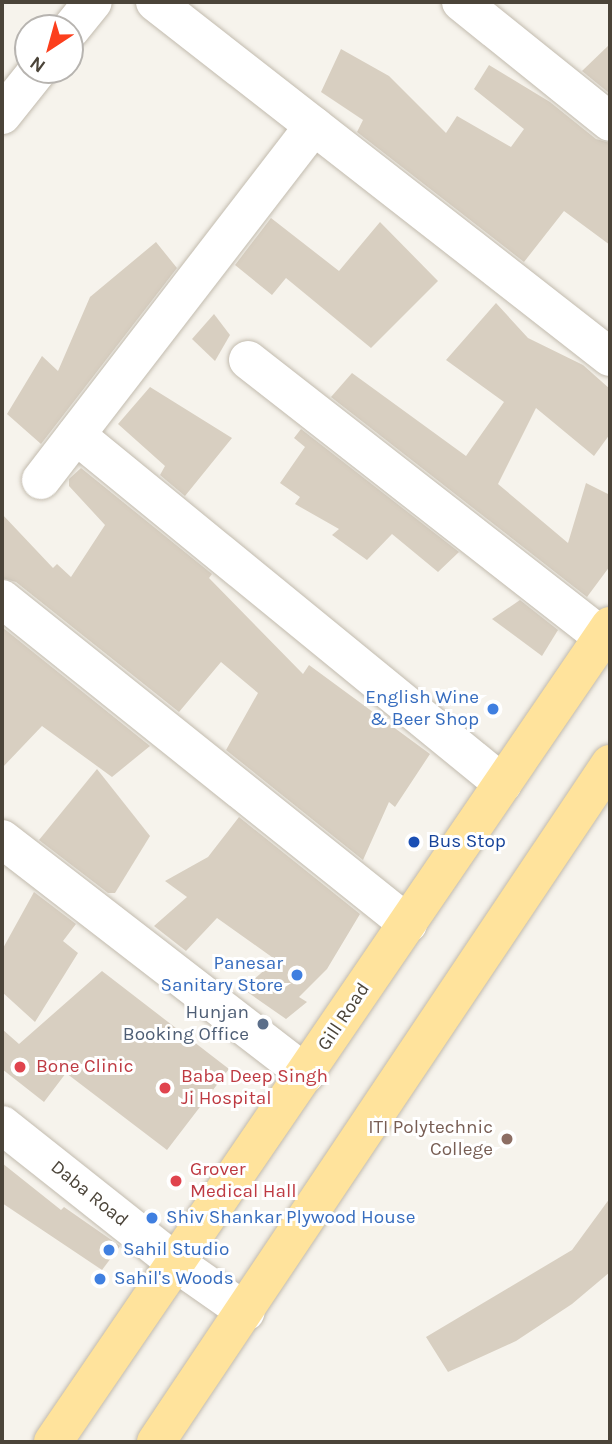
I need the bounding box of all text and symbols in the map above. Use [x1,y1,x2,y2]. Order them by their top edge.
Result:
north arrow [14,14,84,84]
text: N [26,51,50,77]
place label: English Wine & Beer Shop [365,687,479,731]
marker: English Wine & Beer Shop [485,701,501,717]
place label: Bus Stop [428,831,506,853]
marker: Bus Stop [406,834,422,850]
place label: Panesar Sanitary Store [160,953,283,997]
marker: Panesar Sanitary Store [289,967,305,983]
street label: Gill Road [313,979,375,1055]
place label: Hunjan Booking Office [123,1002,249,1046]
marker: Hunjan Booking Office [255,1016,271,1032]
place label: Bone Clinic [36,1056,133,1078]
marker: Bone Clinic [10,1057,30,1077]
place label: Baba Deep Singh Ji Hospital [181,1066,328,1110]
marker: Baba Deep Singh Ji Hospital [155,1078,175,1098]
place label: ITI Polytechnic College [368,1117,493,1161]
marker: ITI Polytechnic College [499,1131,515,1147]
street label: Daba Road [46,1156,132,1232]
place label: Grover Medical Hall [190,1159,297,1203]
marker: Grover Medical Hall [168,1173,184,1189]
place label: Shiv Shankar Plywood House [166,1207,415,1229]
marker: Shiv Shankar Plywood House [144,1210,160,1226]
place label: Sahil Studio [123,1239,229,1261]
marker: Sahil Studio [101,1242,117,1258]
place label: Sahil's Woods [114,1268,234,1290]
marker: Sahil's Woods [92,1271,108,1287]

